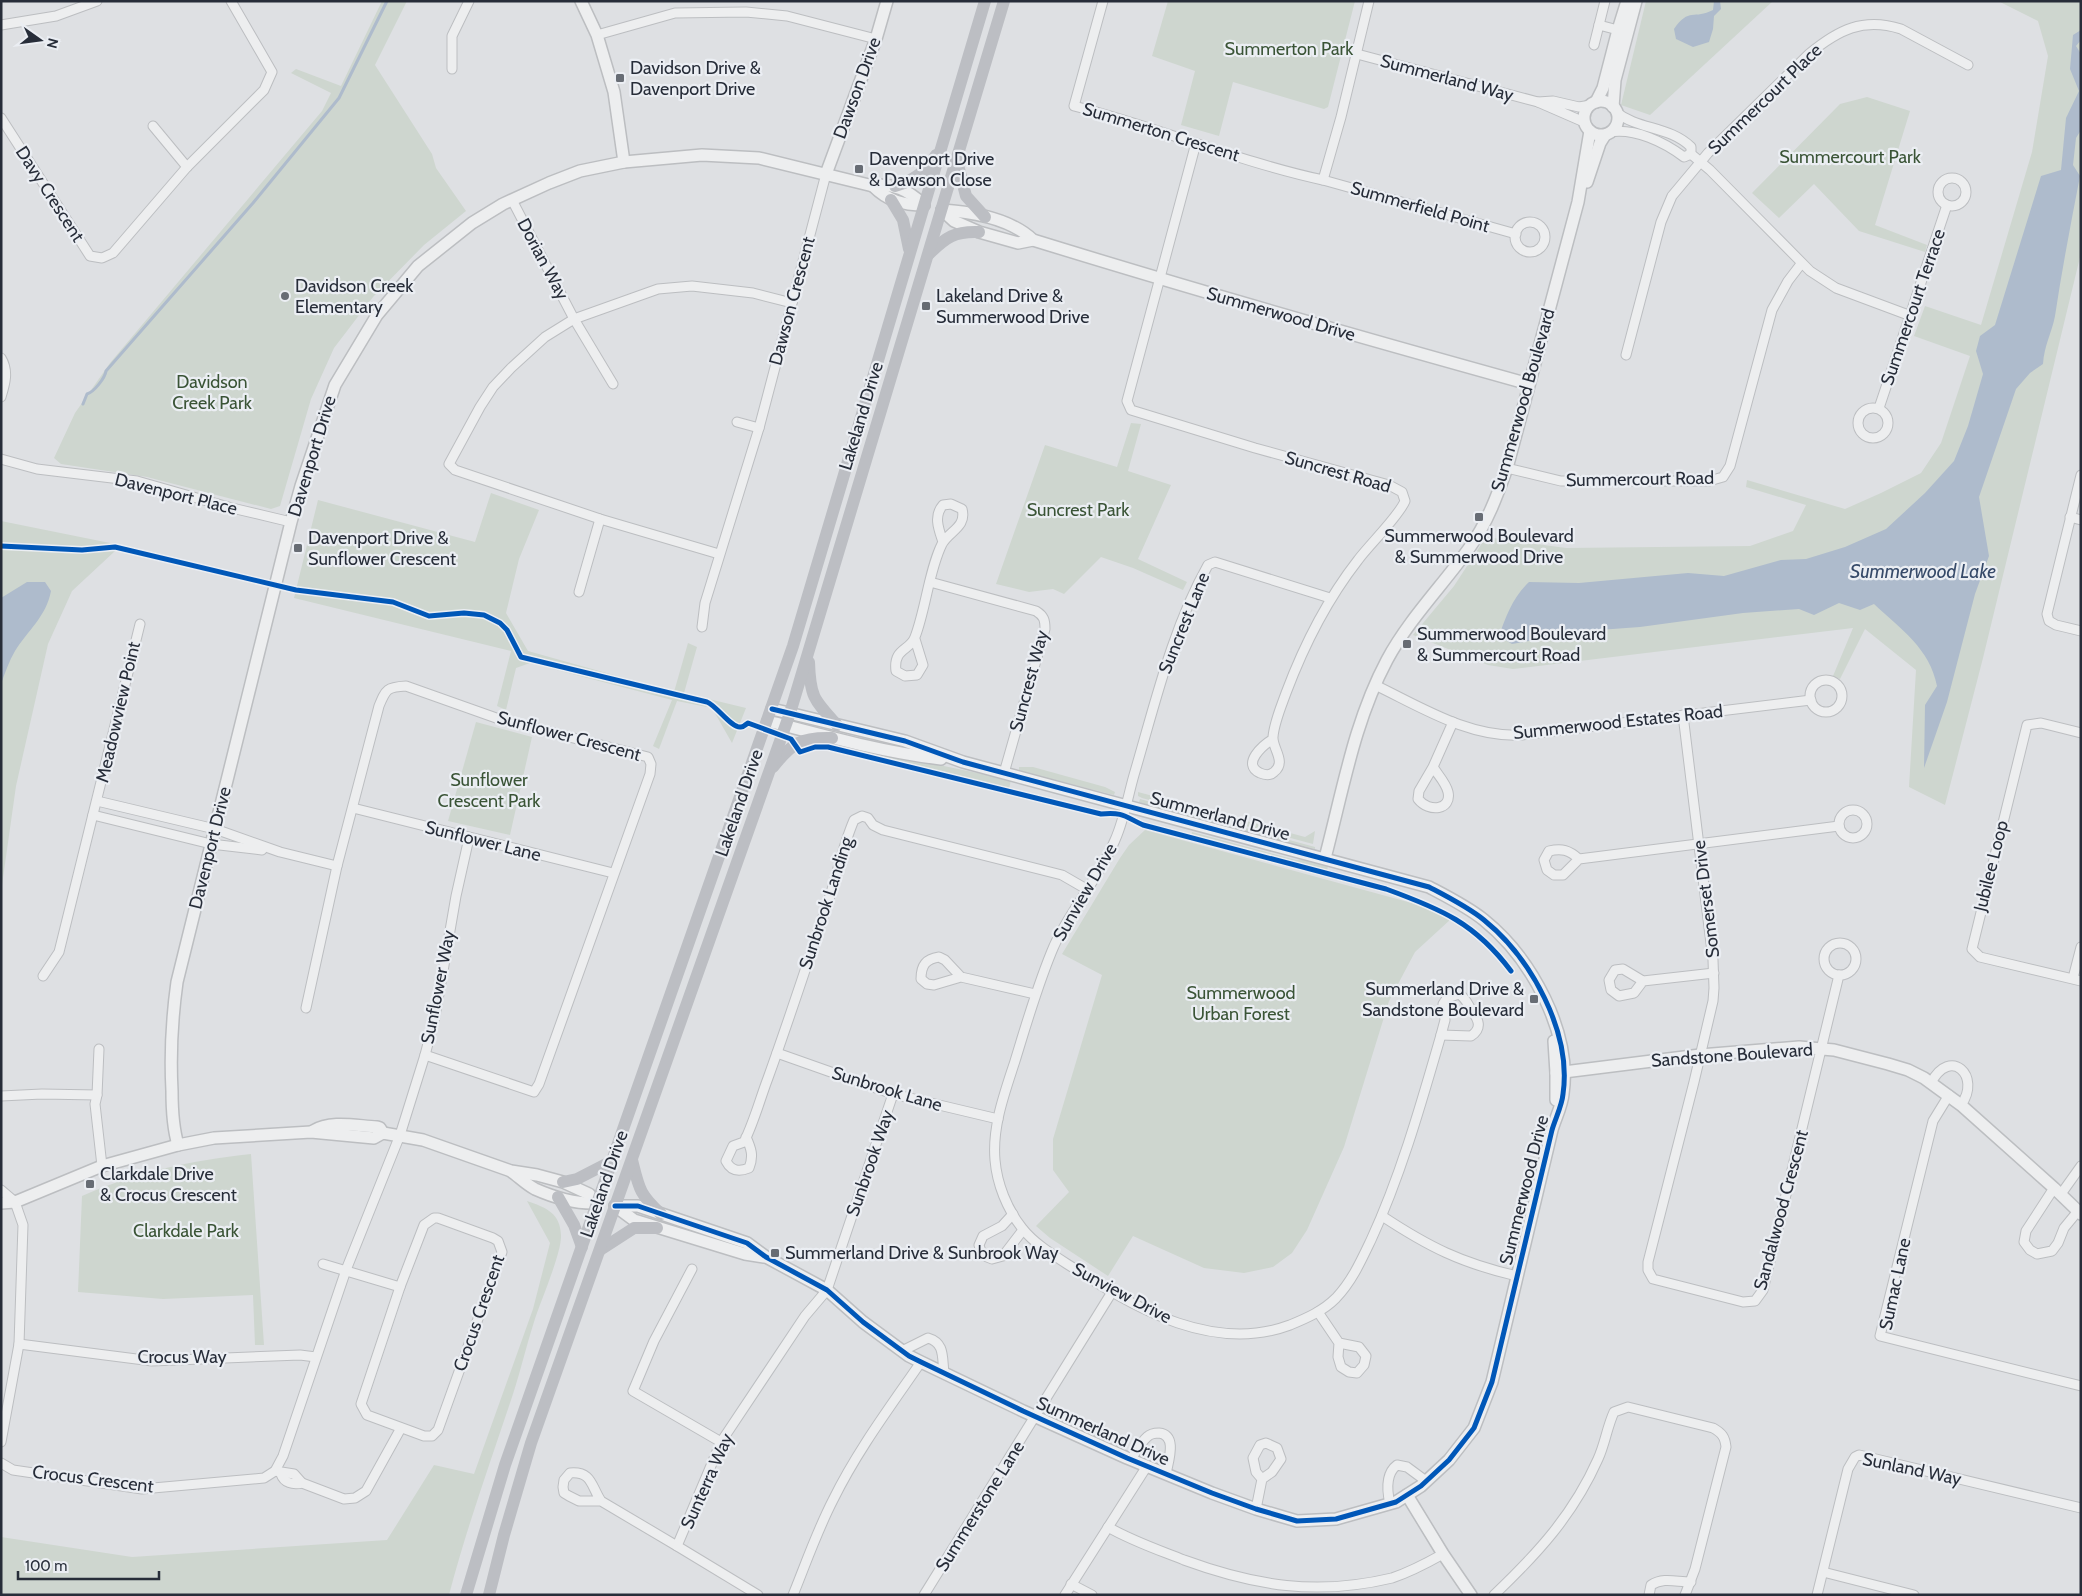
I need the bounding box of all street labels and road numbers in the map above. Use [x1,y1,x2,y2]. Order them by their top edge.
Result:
street label: Dawson Drive [828,34,886,142]
street label: Summercourt Place [1704,39,1826,159]
street label: Summerland Way [1378,50,1516,106]
street label: Summerton Crescent [1080,98,1242,166]
street label: Davy Crescent [11,142,89,246]
street label: Summerfield Point [1348,177,1492,237]
street label: Dorian Way [512,215,574,303]
street label: Summercourt Terrace [1876,226,1950,388]
street label: Dawson Crescent [764,234,820,368]
street label: Summerwood Drive [1204,282,1358,346]
street label: Summerwood Boulevard [1486,306,1560,494]
street label: Lakeland Drive [834,359,888,473]
street label: Davenport Drive [283,393,341,519]
street label: Suncrest Road [1282,446,1394,498]
street label: Summercourt Road [1566,467,1714,491]
street label: Davenport Place [113,468,239,520]
street label: Suncrest Lane [1154,569,1214,677]
street label: Suncrest Way [1005,628,1053,734]
street label: Meadowview Point [91,639,145,785]
street label: Summerwood Estates Road [1512,700,1724,744]
street label: Sunflower Crescent [495,706,643,766]
street label: Lakeland Drive [710,747,768,859]
street label: Davenport Drive [184,785,236,911]
street label: Summerland Drive [1148,787,1292,845]
street label: Sunflower Lane [423,816,543,866]
street label: Jubilee Loop [1969,818,2013,915]
street label: Sunbrook Landing [794,833,858,972]
street label: Sunview Drive [1048,839,1122,945]
street label: Somerset Drive [1688,839,1724,959]
street label: Sunflower Way [416,928,460,1046]
street label: Sandstone Boulevard [1650,1038,1814,1072]
street label: Sunbrook Lane [829,1062,945,1116]
street label: Sunbrook Way [842,1107,898,1219]
street label: Summerwood Drive [1495,1113,1553,1267]
street label: Sandalwood Crescent [1749,1127,1813,1293]
street label: Lakeland Drive [575,1128,633,1240]
street label: Sumac Lane [1875,1236,1915,1332]
street label: Crocus Crescent [449,1252,509,1374]
street label: Sunview Drive [1069,1258,1175,1328]
street label: Crocus Way [137,1346,227,1368]
street label: Summerland Drive [1033,1392,1173,1470]
street label: Sunterra Way [676,1430,738,1532]
street label: Summerstone Lane [931,1437,1029,1575]
street label: Sunland Way [1861,1448,1963,1490]
street label: Crocus Crescent [31,1461,155,1497]

